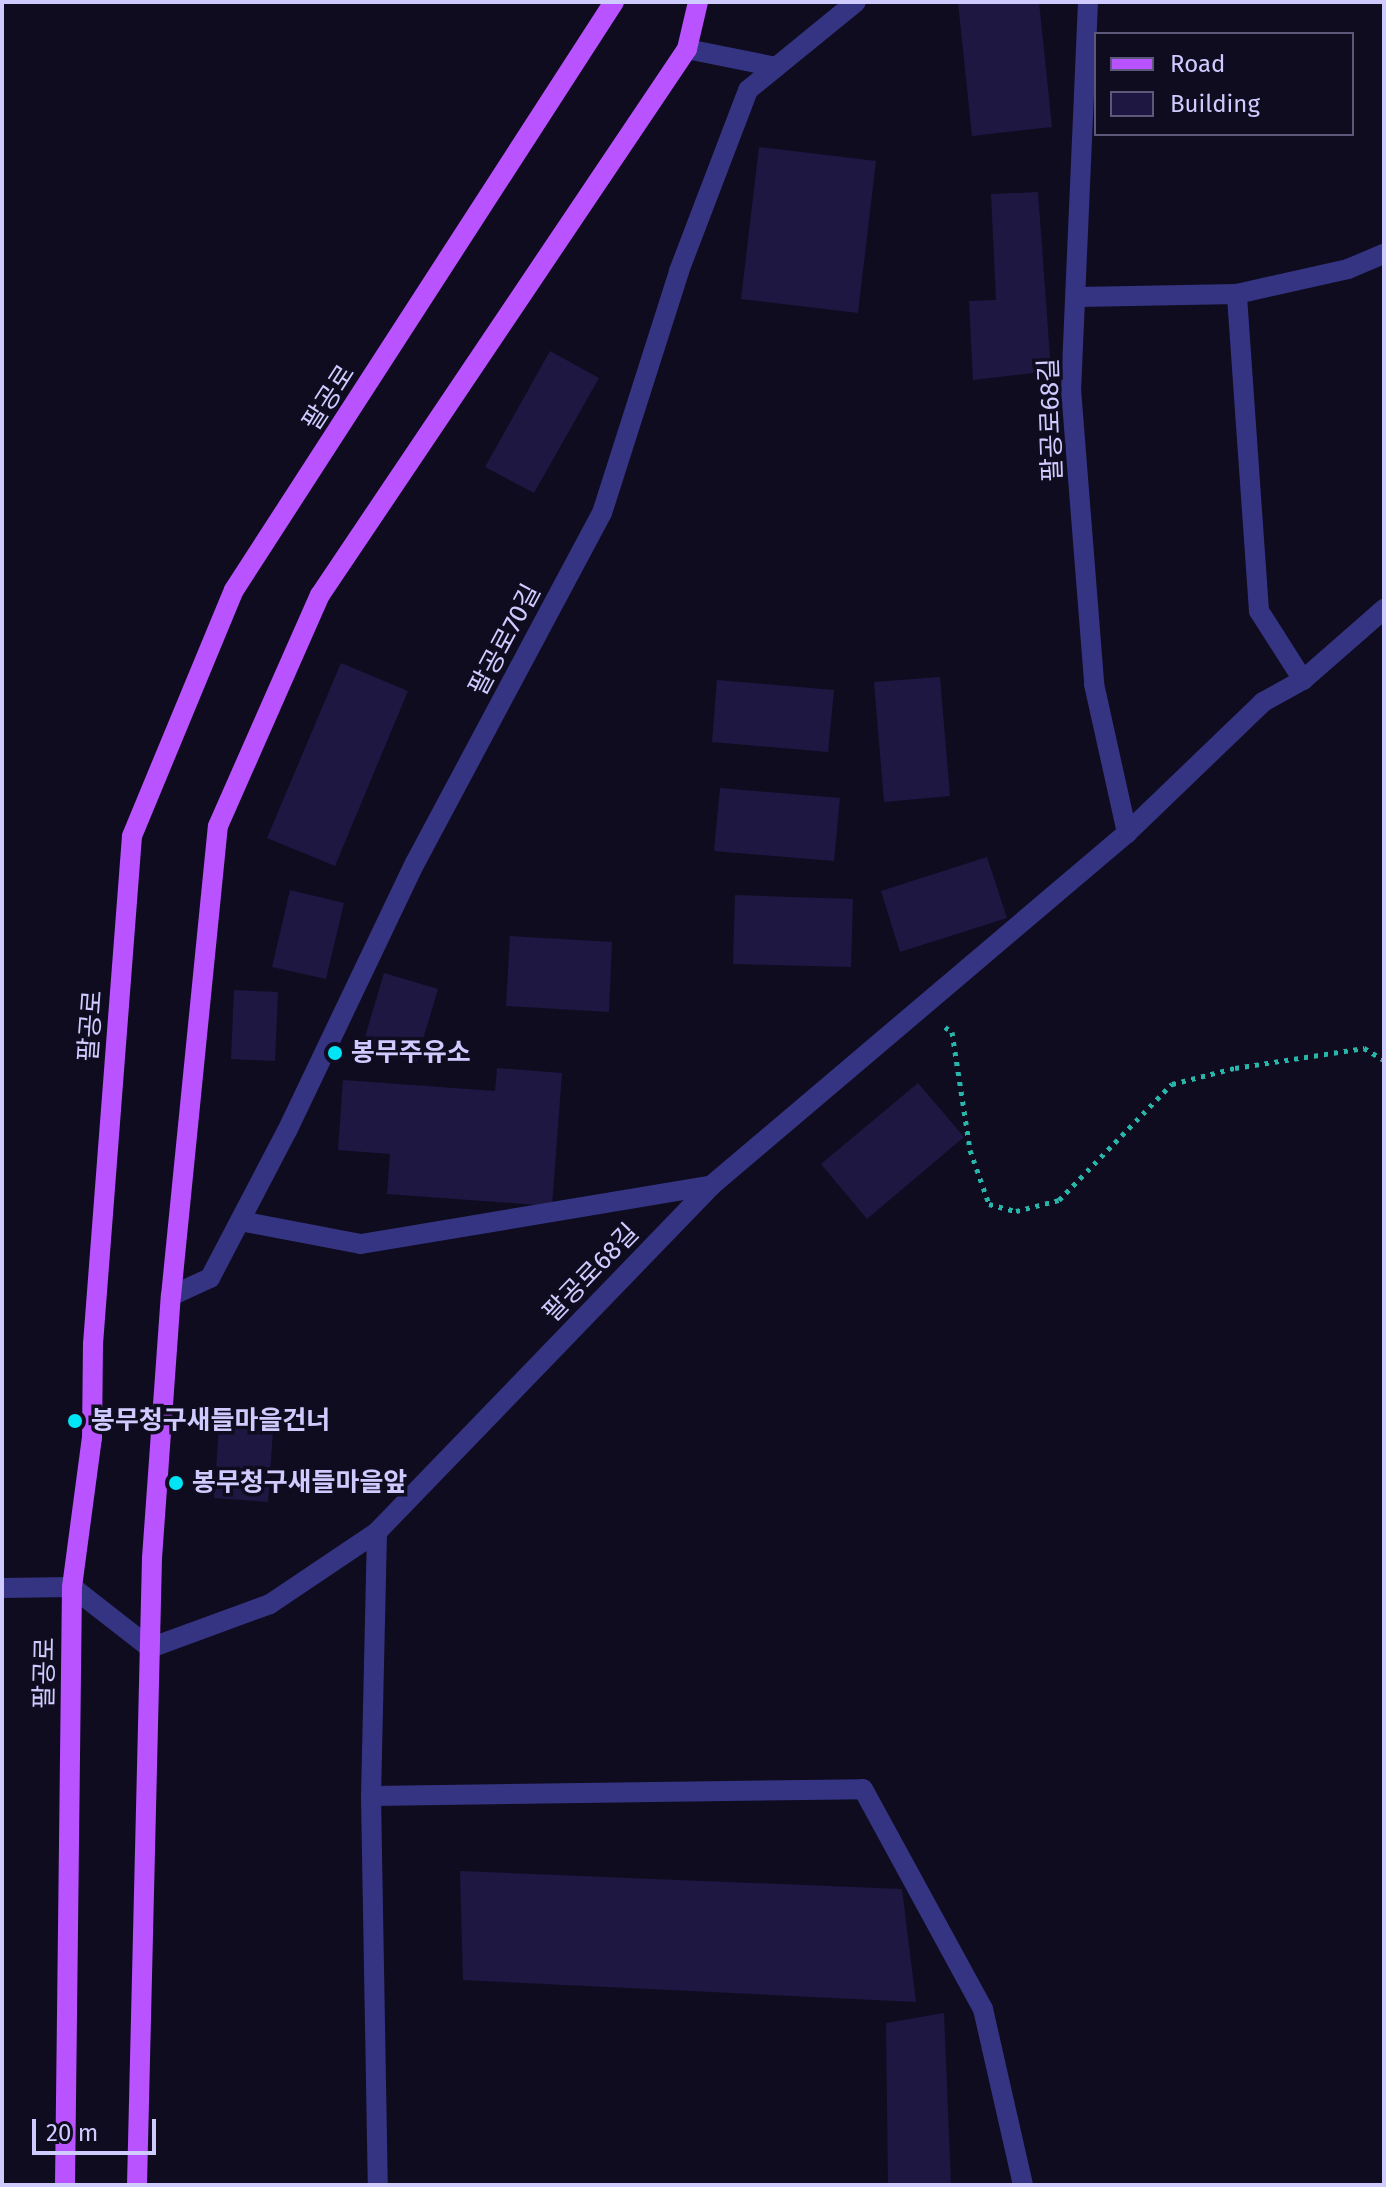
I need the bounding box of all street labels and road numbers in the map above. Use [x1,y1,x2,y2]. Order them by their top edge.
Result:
street label: 팔공로68길 [1033,358,1069,482]
street label: 팔공로 [296,359,362,437]
street label: 팔공로70길 [463,579,547,701]
street label: 팔공로 [73,989,109,1063]
street label: 팔공로68길 [537,1218,645,1328]
street label: 팔공로 [29,1637,61,1709]

